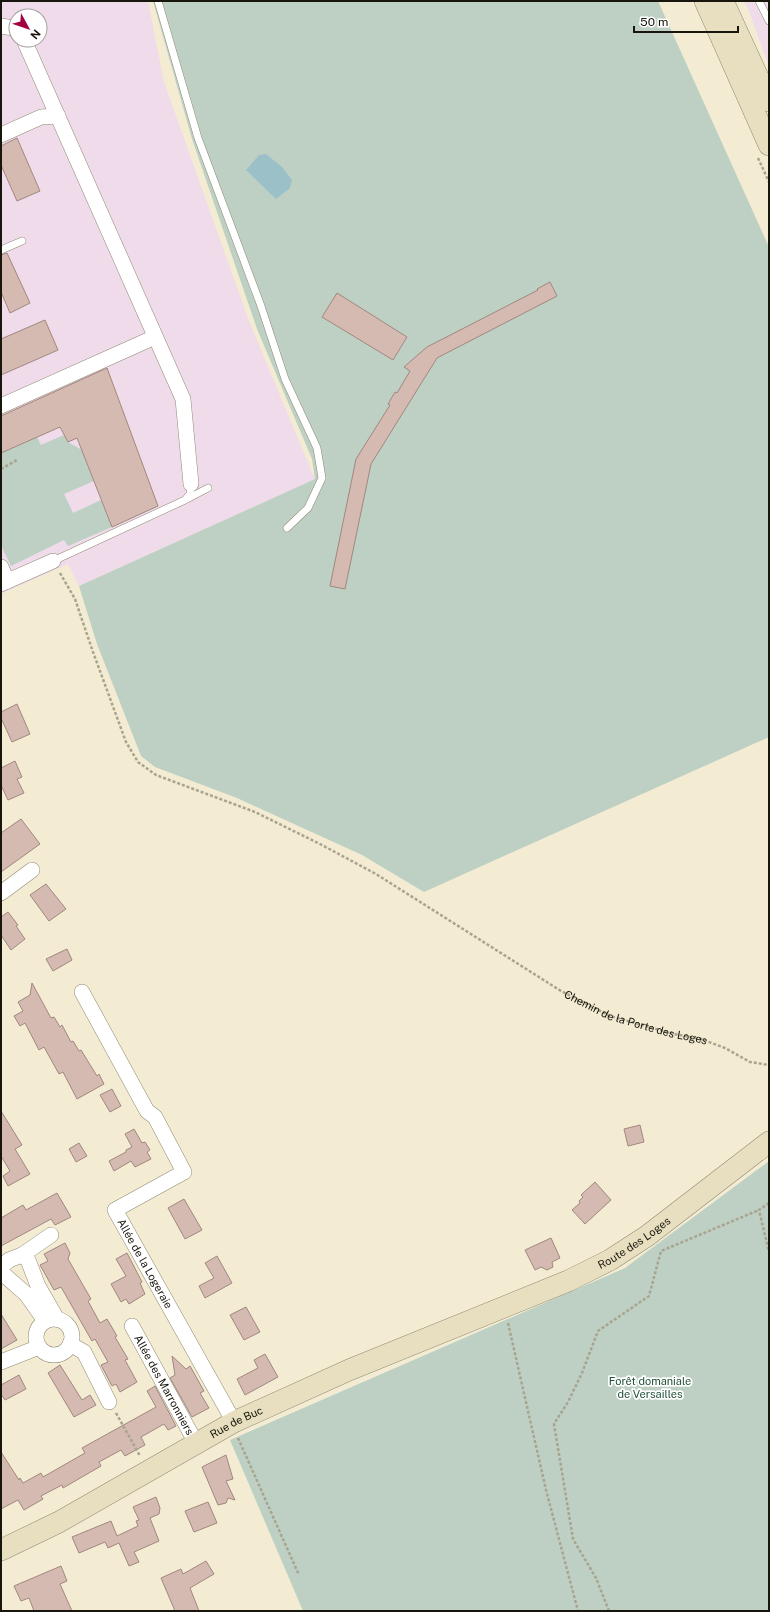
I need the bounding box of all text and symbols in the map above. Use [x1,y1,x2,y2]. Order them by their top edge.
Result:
north arrow [8,8,48,48]
scale bar [634,8,738,34]
text: 50 m [640,15,668,29]
text: N [28,27,43,42]
street label: Chemin de la Porte des Loges [562,988,710,1047]
street label: Route des Loges [596,1214,673,1271]
street label: Allée de la Logeraie [115,1217,175,1311]
street label: Allée des Marronniers [132,1333,197,1437]
park label: Forêt domaniale de Versailles [609,1375,691,1400]
street label: Rue de Buc [208,1404,265,1440]

